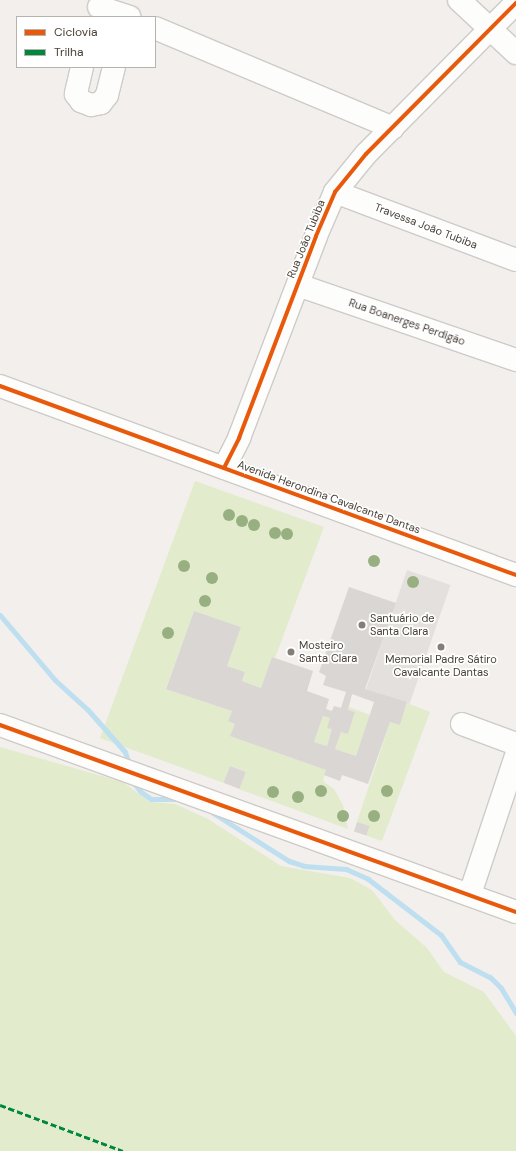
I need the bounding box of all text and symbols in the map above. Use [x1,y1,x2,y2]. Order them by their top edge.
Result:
legend [16,16,156,68]
text: Ciclovia [54,24,98,40]
text: Trilha [54,44,83,60]
street label: Rua João Tubiba [284,198,328,280]
street label: Travessa João Tubiba [373,200,479,252]
street label: Rua Boanerges Perdigão [347,296,467,348]
street label: Avenida Herondina Cavalcante Dantas [236,458,422,536]
place label: Santuário de Santa Clara [370,612,435,638]
marker: Santuário de Santa Clara [357,620,367,630]
place label: Mosteiro Santa Clara [299,639,357,665]
marker: Memorial Padre Sátiro Cavalcante Dantas [436,642,446,652]
marker: Mosteiro Santa Clara [286,647,296,657]
place label: Memorial Padre Sátiro Cavalcante Dantas [385,653,497,679]

